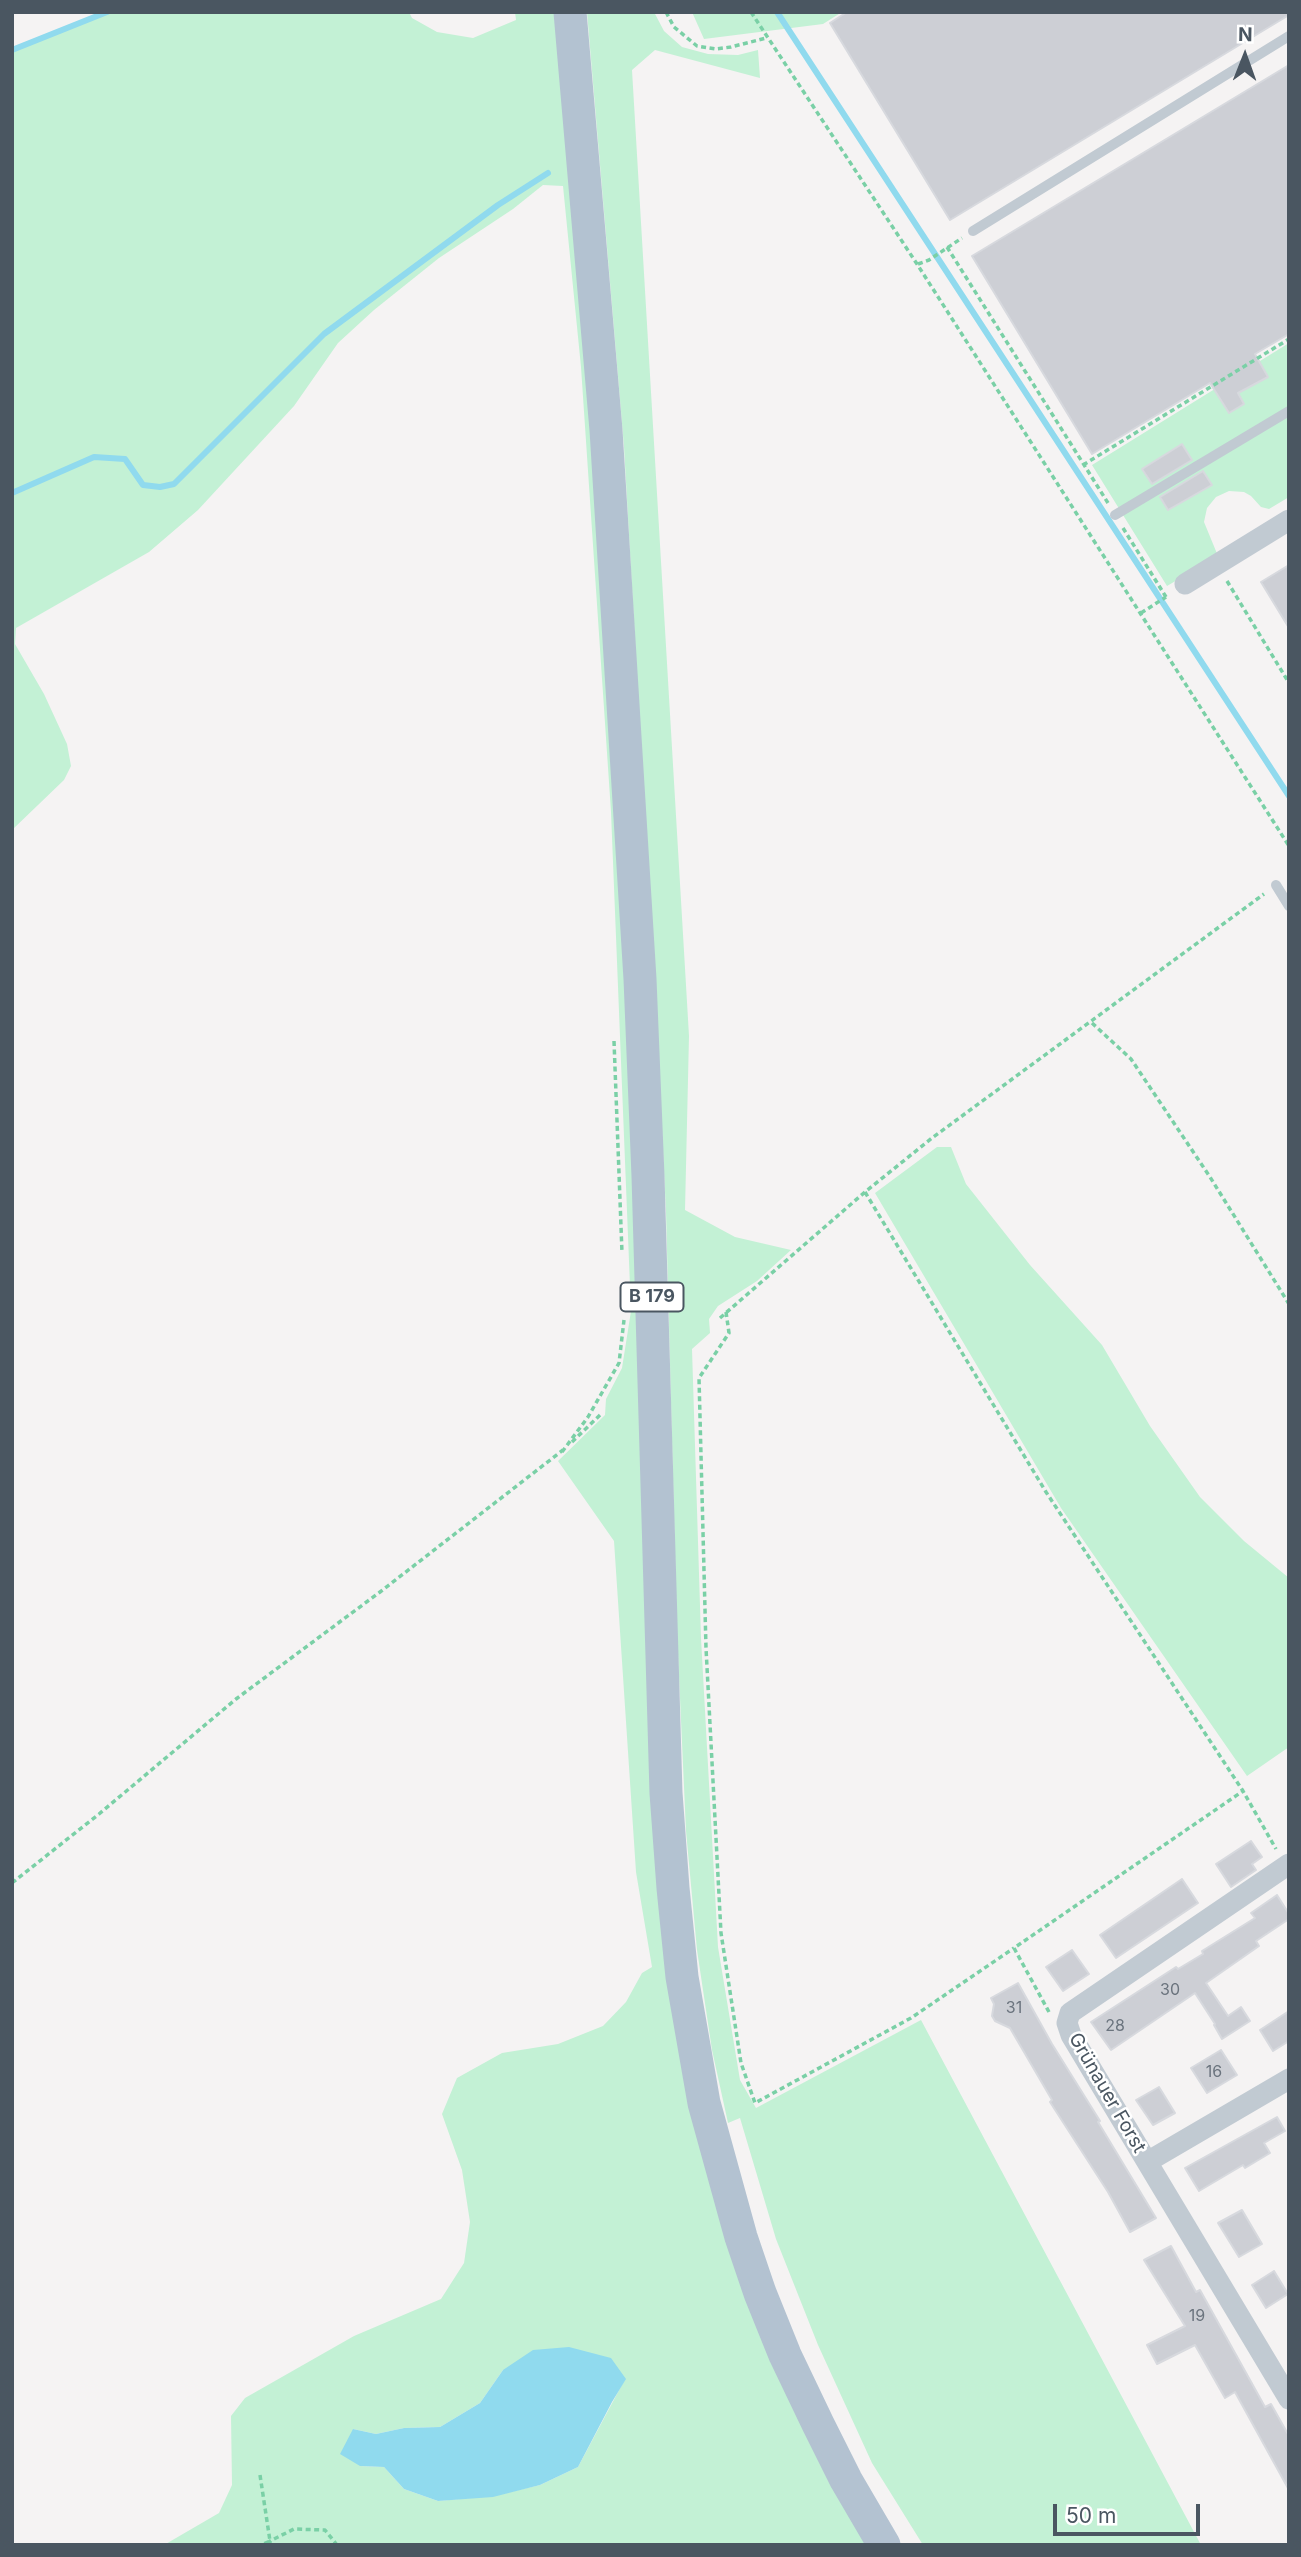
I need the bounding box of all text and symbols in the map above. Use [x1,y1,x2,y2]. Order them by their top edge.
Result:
north arrow [1210,21,1280,91]
text: N [1238,23,1253,46]
road number: B 179 [620,1282,684,1312]
house number: 30 [1160,1980,1180,2000]
house number: 31 [1006,1998,1022,2018]
house number: 28 [1105,2016,1125,2036]
street label: Grünauer Forst [1063,2029,1151,2157]
house number: 16 [1206,2062,1222,2082]
house number: 19 [1189,2306,1205,2326]
scale bar [1056,2490,1203,2534]
text: 50 m [1066,2503,1116,2528]

